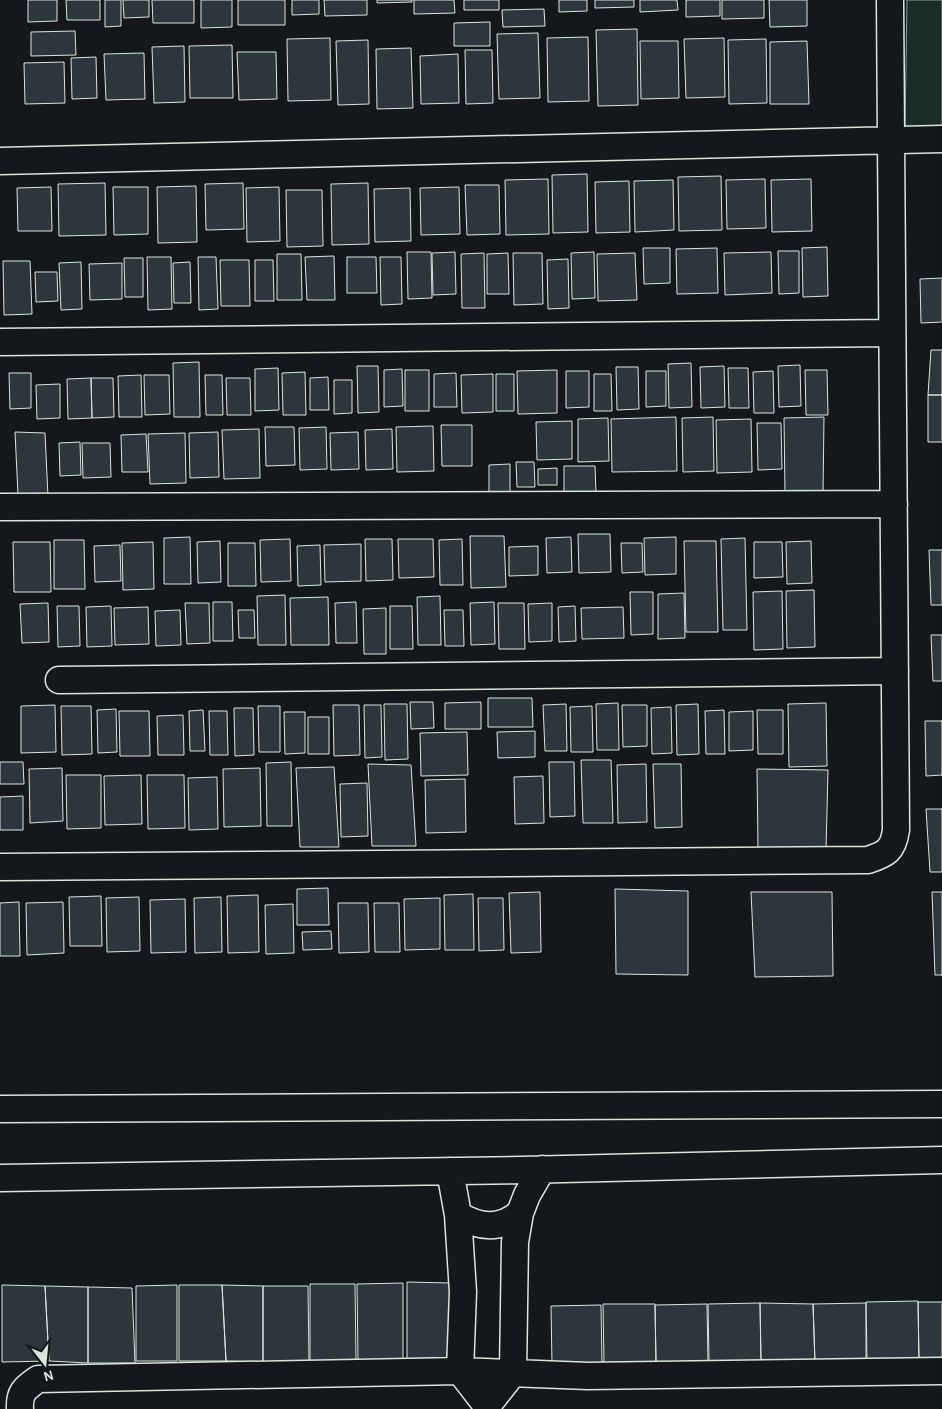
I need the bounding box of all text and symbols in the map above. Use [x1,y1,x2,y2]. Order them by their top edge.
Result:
north arrow [20,1339,70,1389]
text: N [42,1367,55,1384]

